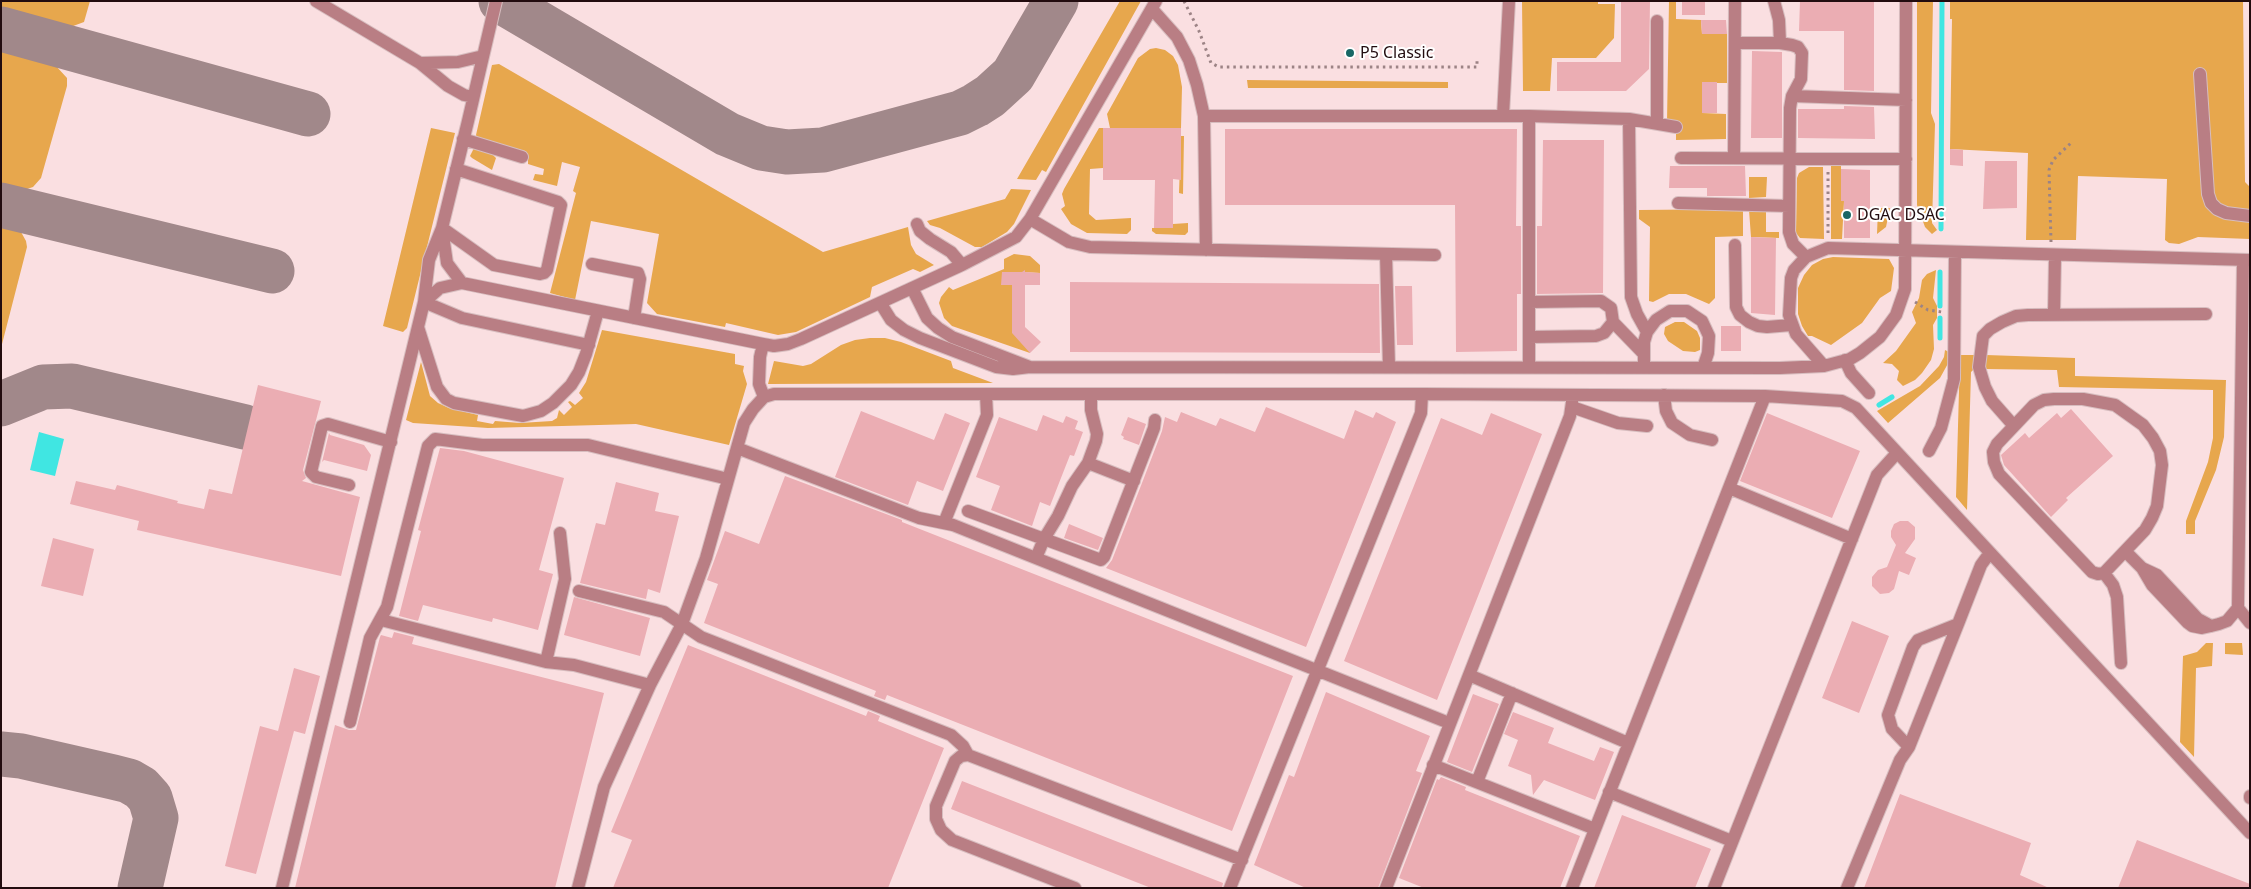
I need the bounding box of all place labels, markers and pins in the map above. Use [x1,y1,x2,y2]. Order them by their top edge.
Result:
place label: P5 Classic [1360,43,1433,63]
marker: P5 Classic [1344,47,1356,59]
place label: DGAC DSAC [1857,205,1945,225]
marker: DGAC DSAC [1841,209,1853,221]

